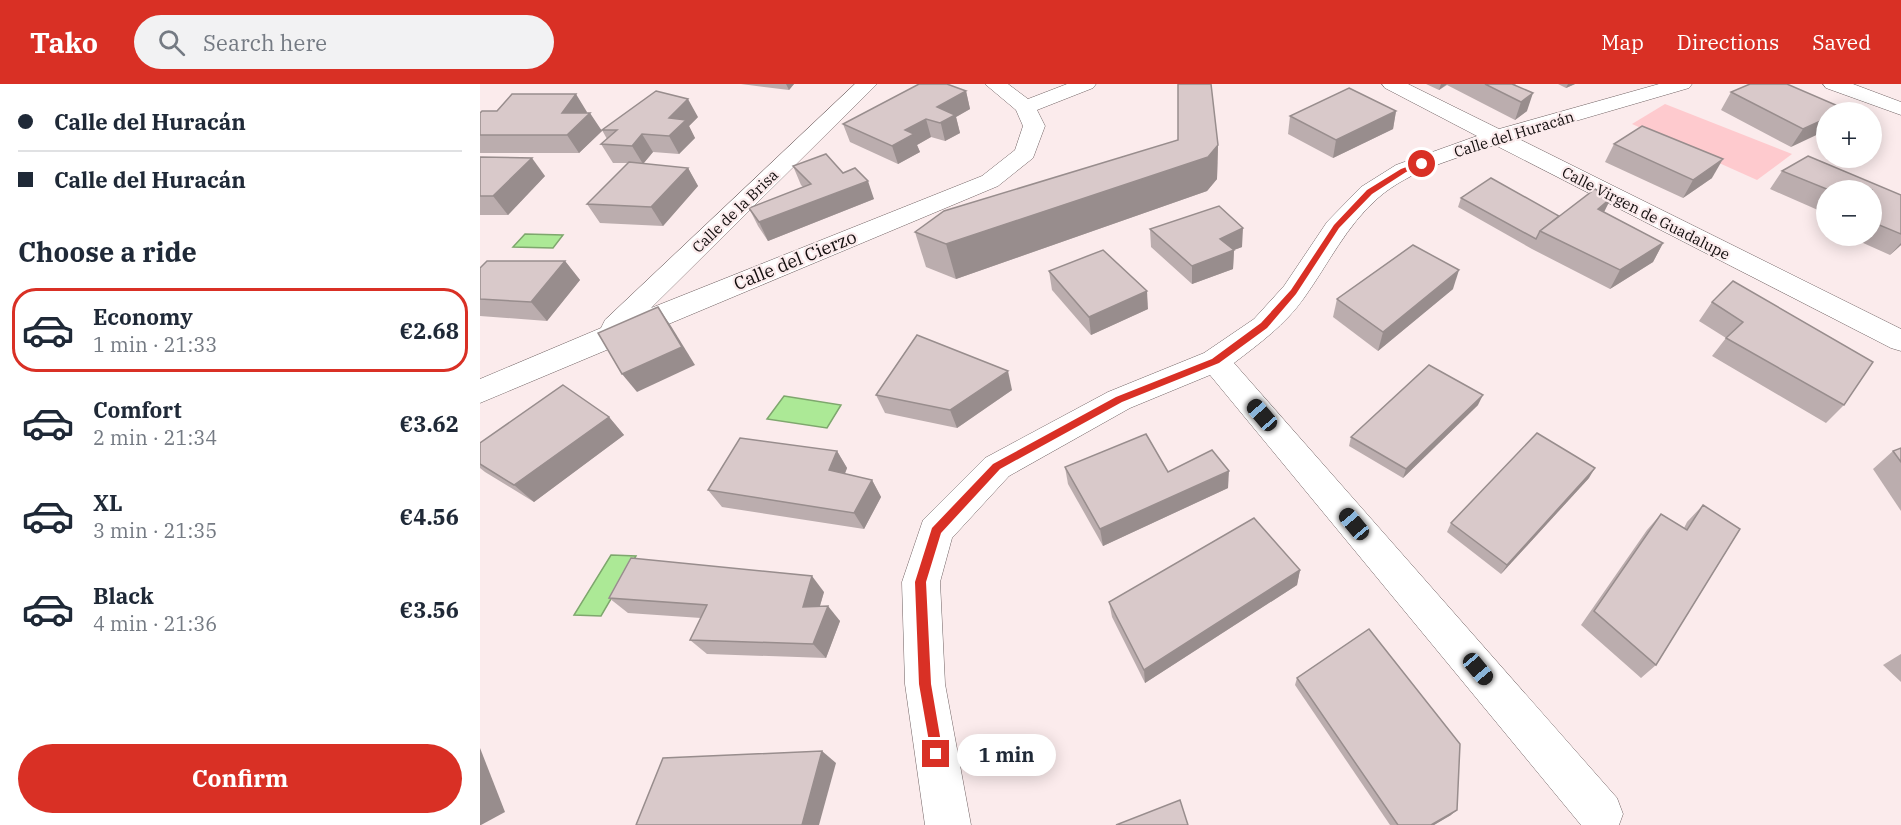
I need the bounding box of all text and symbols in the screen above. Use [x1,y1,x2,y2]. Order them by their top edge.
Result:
search box [134,15,554,69]
text: Tako [30,24,98,61]
icon: search [155,26,188,59]
text: Search here [203,28,327,57]
text: Map [1601,28,1644,56]
text: Directions [1677,28,1779,56]
text: Saved [1812,28,1871,56]
map controls [1816,102,1882,246]
button: + [1816,102,1882,168]
text: Calle del Huracán [54,107,246,136]
street label: Calle del Huracán [1452,107,1577,161]
route start [1408,150,1435,177]
street label: Calle Virgen de Guadalupe [1559,162,1733,264]
text: Calle del Huracán [54,165,246,194]
street label: Calle de la Brisa [688,165,782,257]
button: − [1816,180,1882,246]
street label: Calle del Cierzo [730,225,860,295]
text: Choose a ride [18,234,197,269]
text: Economy [93,302,193,331]
icon: car [21,303,75,357]
text: €2.68 [400,316,459,345]
text: 1 min · 21:33 [93,331,217,358]
text: Comfort [93,395,182,424]
icon: car [21,396,75,450]
car [1243,396,1281,434]
text: €3.62 [400,409,459,438]
text: 2 min · 21:34 [93,424,217,451]
text: XL [93,488,123,517]
icon: car [21,489,75,543]
text: €4.56 [400,502,459,531]
car [1336,504,1372,544]
text: 3 min · 21:35 [93,517,217,544]
text: Black [93,581,154,610]
icon: car [21,582,75,636]
text: €3.56 [400,595,459,624]
text: 4 min · 21:36 [93,610,217,637]
car [1460,649,1496,689]
callout: 1 min [957,733,1056,775]
route end [922,740,949,767]
text: 1 min [979,741,1035,768]
button: Confirm [18,744,462,813]

